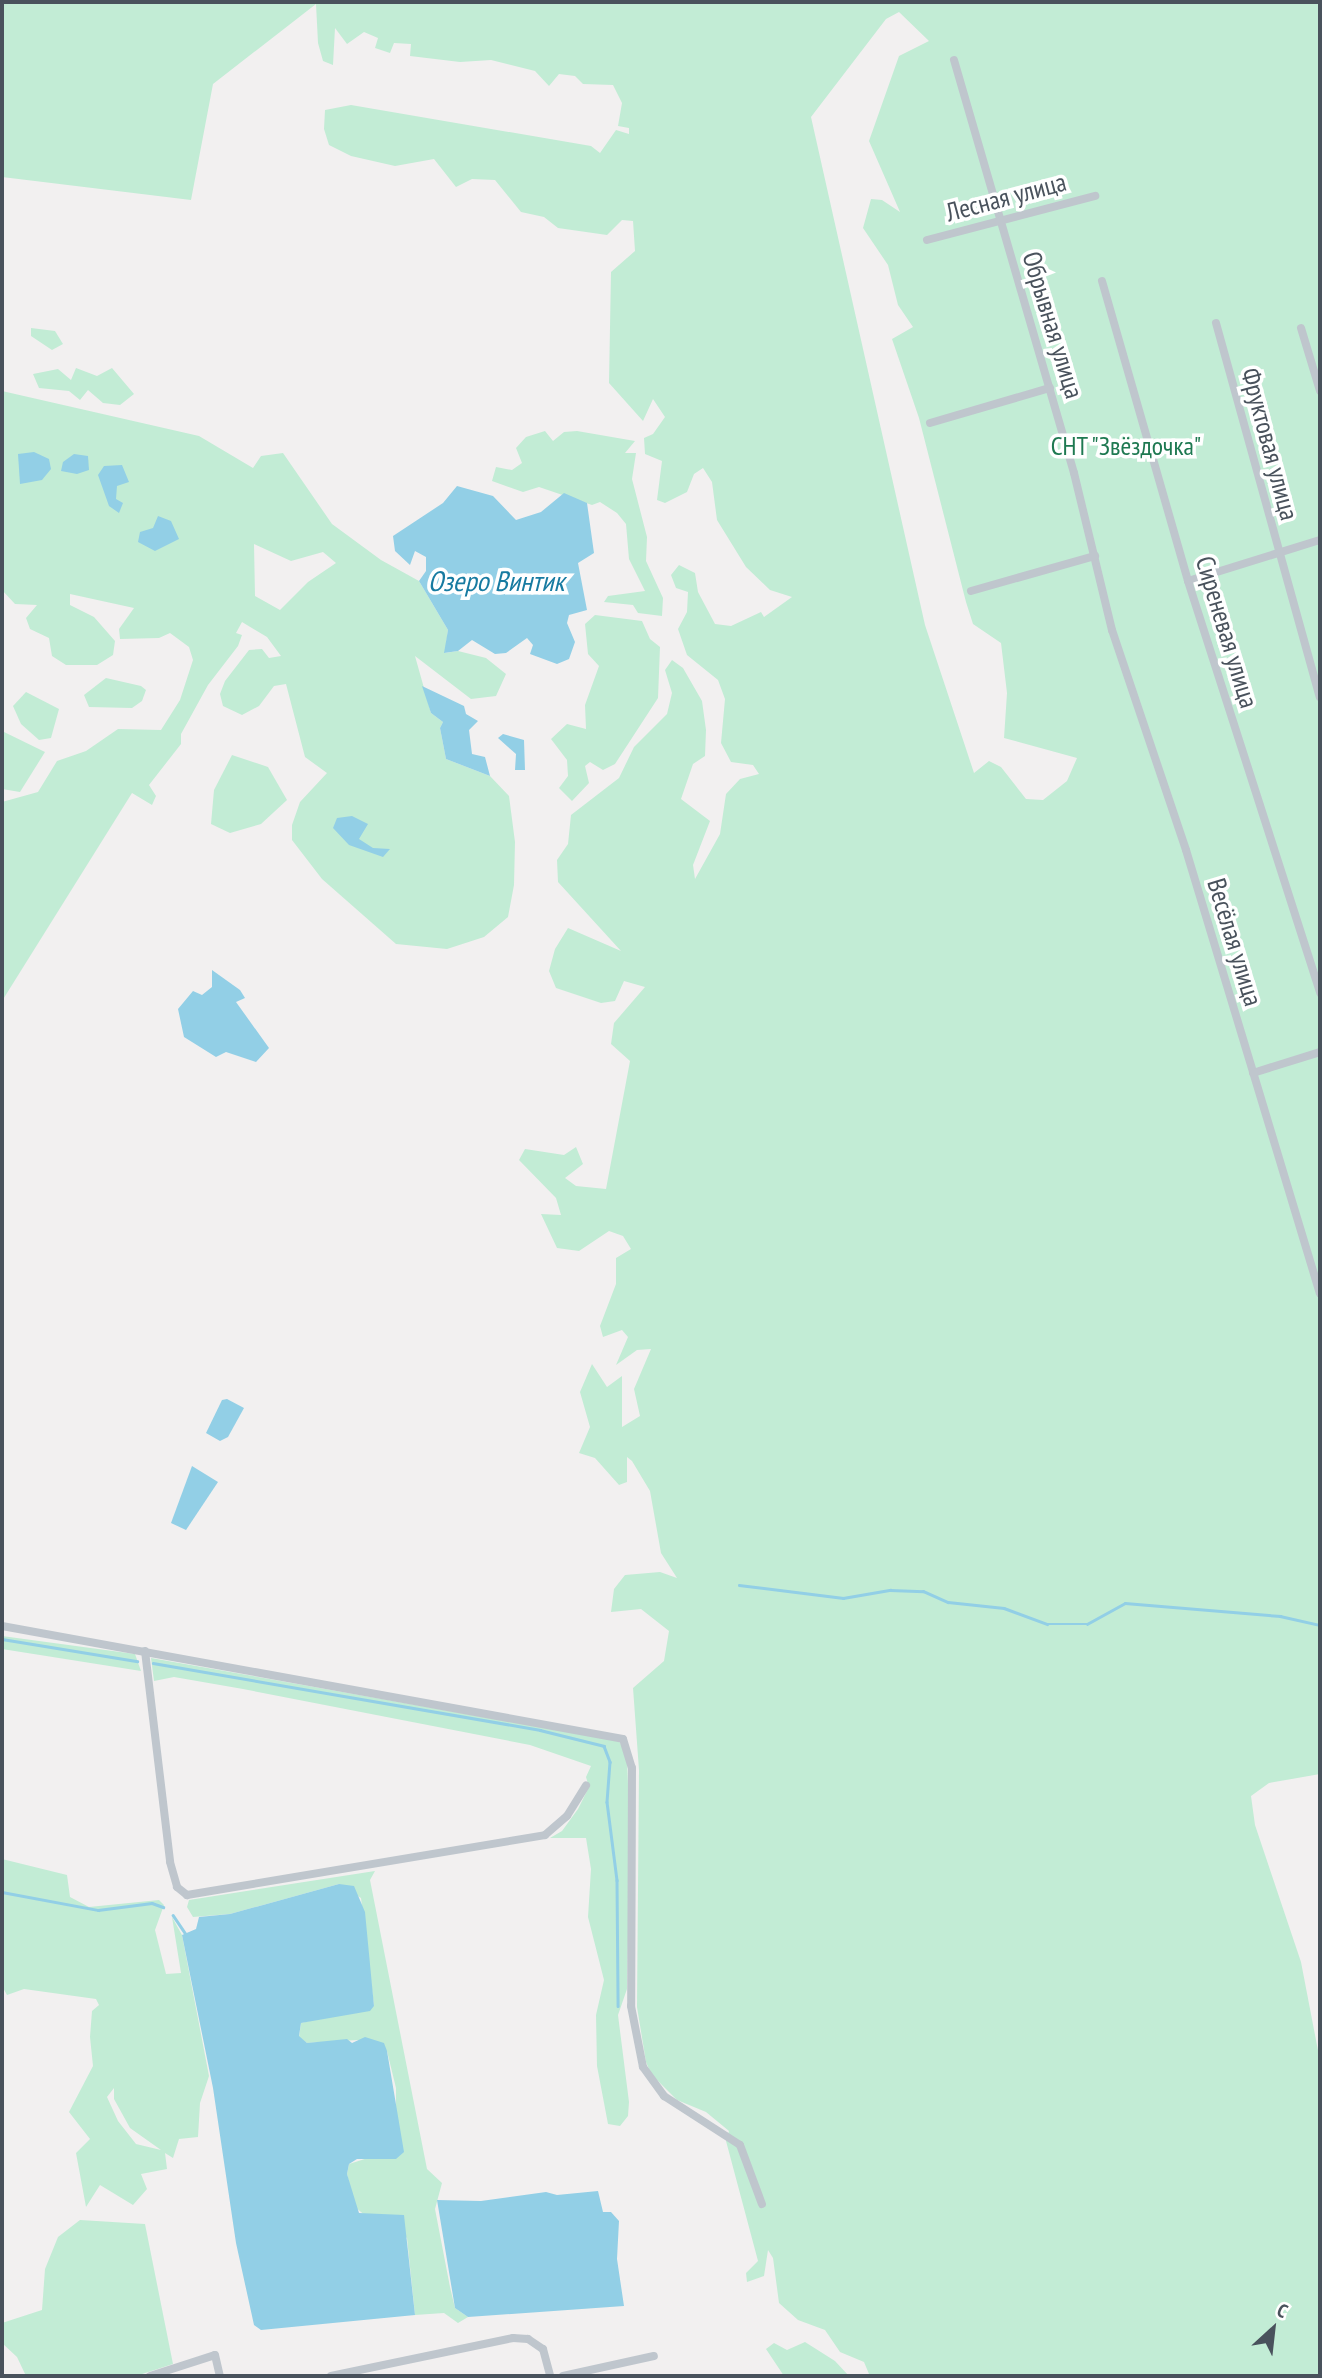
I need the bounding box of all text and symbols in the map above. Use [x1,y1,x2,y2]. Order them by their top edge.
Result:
street label: Лесная улица [942,166,1070,228]
street label: Обрывная улица [1016,248,1090,402]
street label: Фруктовая улица [1235,364,1305,524]
park label: СНТ "Звёздочка" [1050,430,1202,462]
street label: Сиреневая улица [1189,552,1265,712]
water label: Озеро Винтик [428,564,564,598]
street label: Весёлая улица [1201,874,1269,1010]
north arrow [1238,2294,1308,2364]
text: С [1273,2298,1292,2323]

